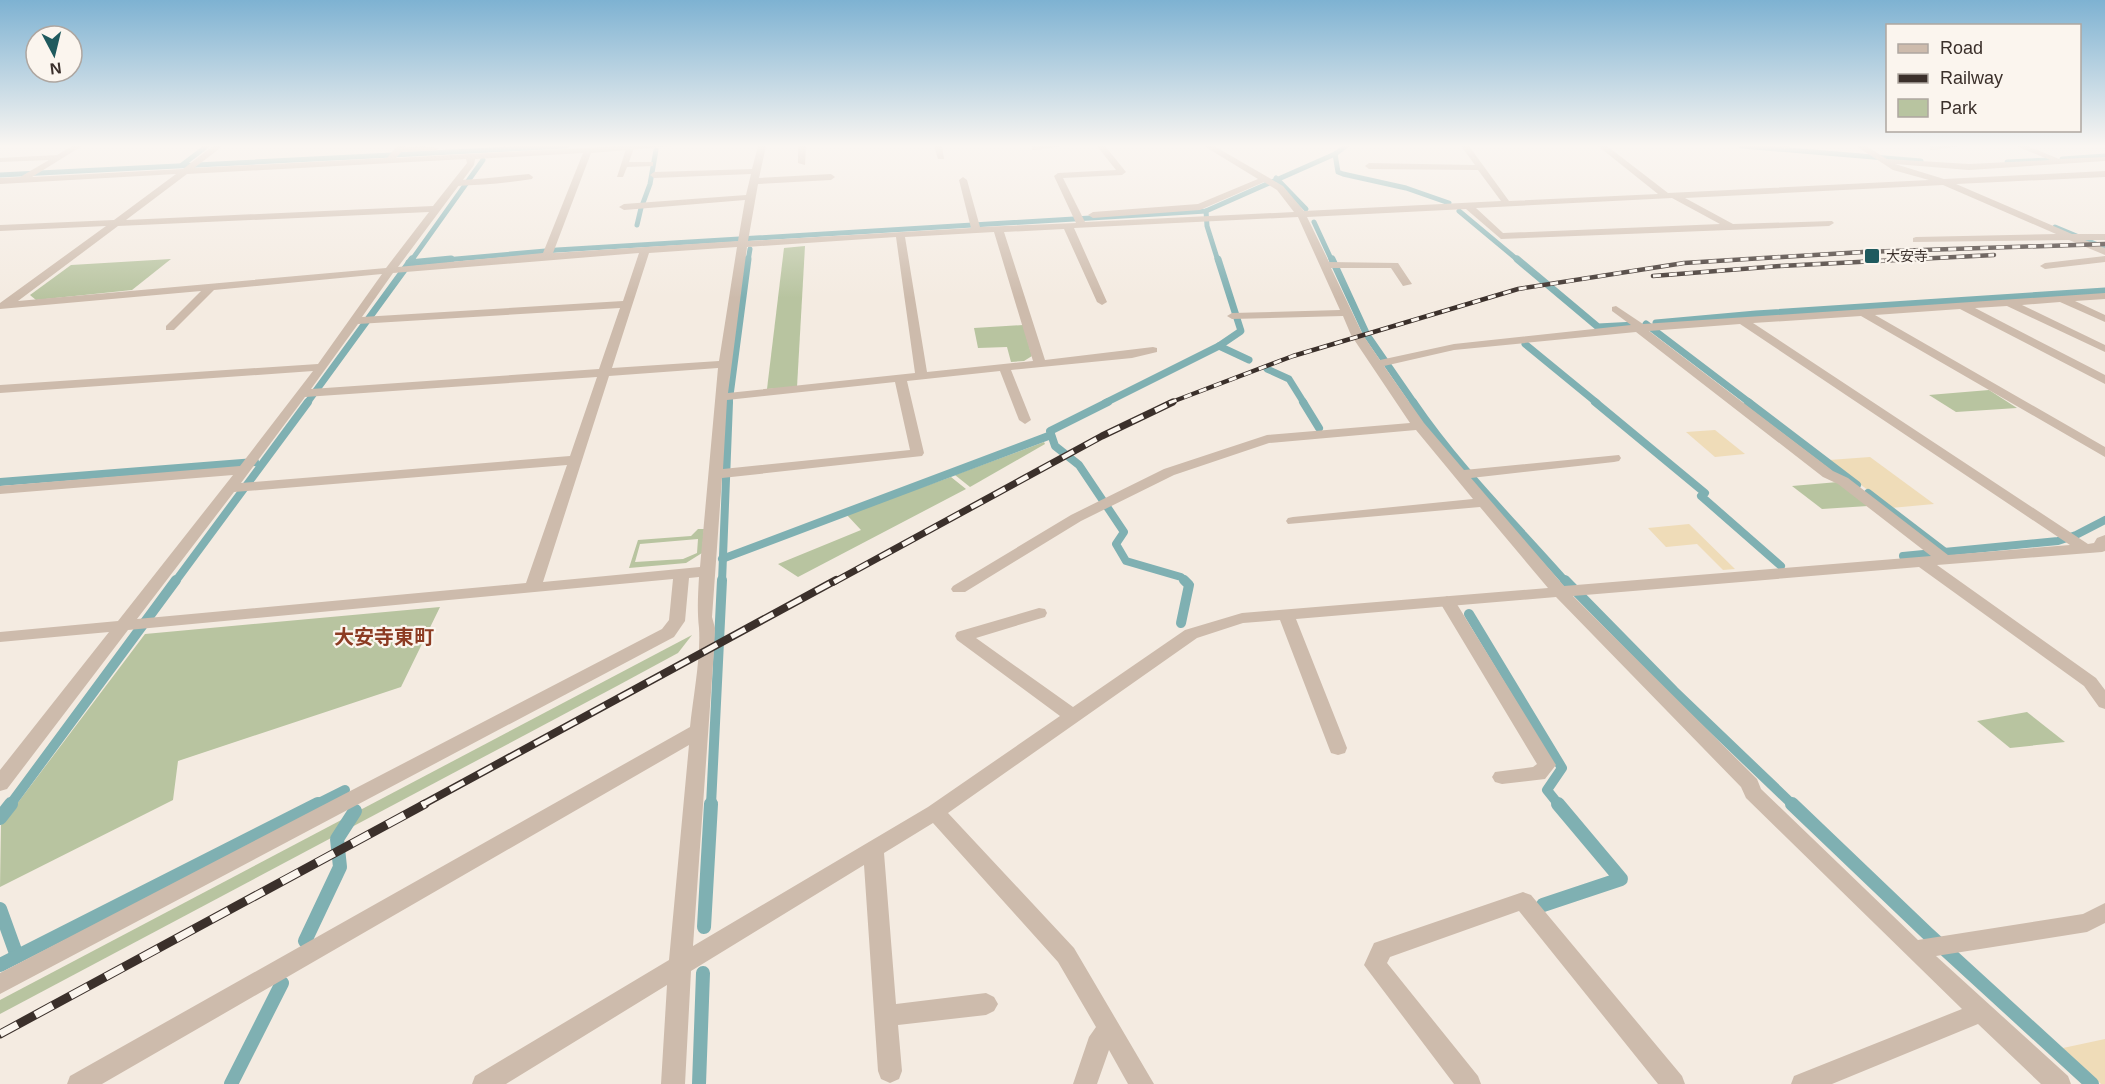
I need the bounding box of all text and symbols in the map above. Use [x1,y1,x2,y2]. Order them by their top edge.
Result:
north arrow [24,24,84,84]
legend [1886,24,2081,132]
text: Road [1940,38,1983,58]
text: N [49,59,63,78]
text: Railway [1940,68,2003,88]
text: Park [1940,98,1978,118]
marker: 大安寺 [1863,247,1881,265]
place label: 大安寺 [1886,248,1928,264]
district label: 大安寺東町 [334,626,434,648]

